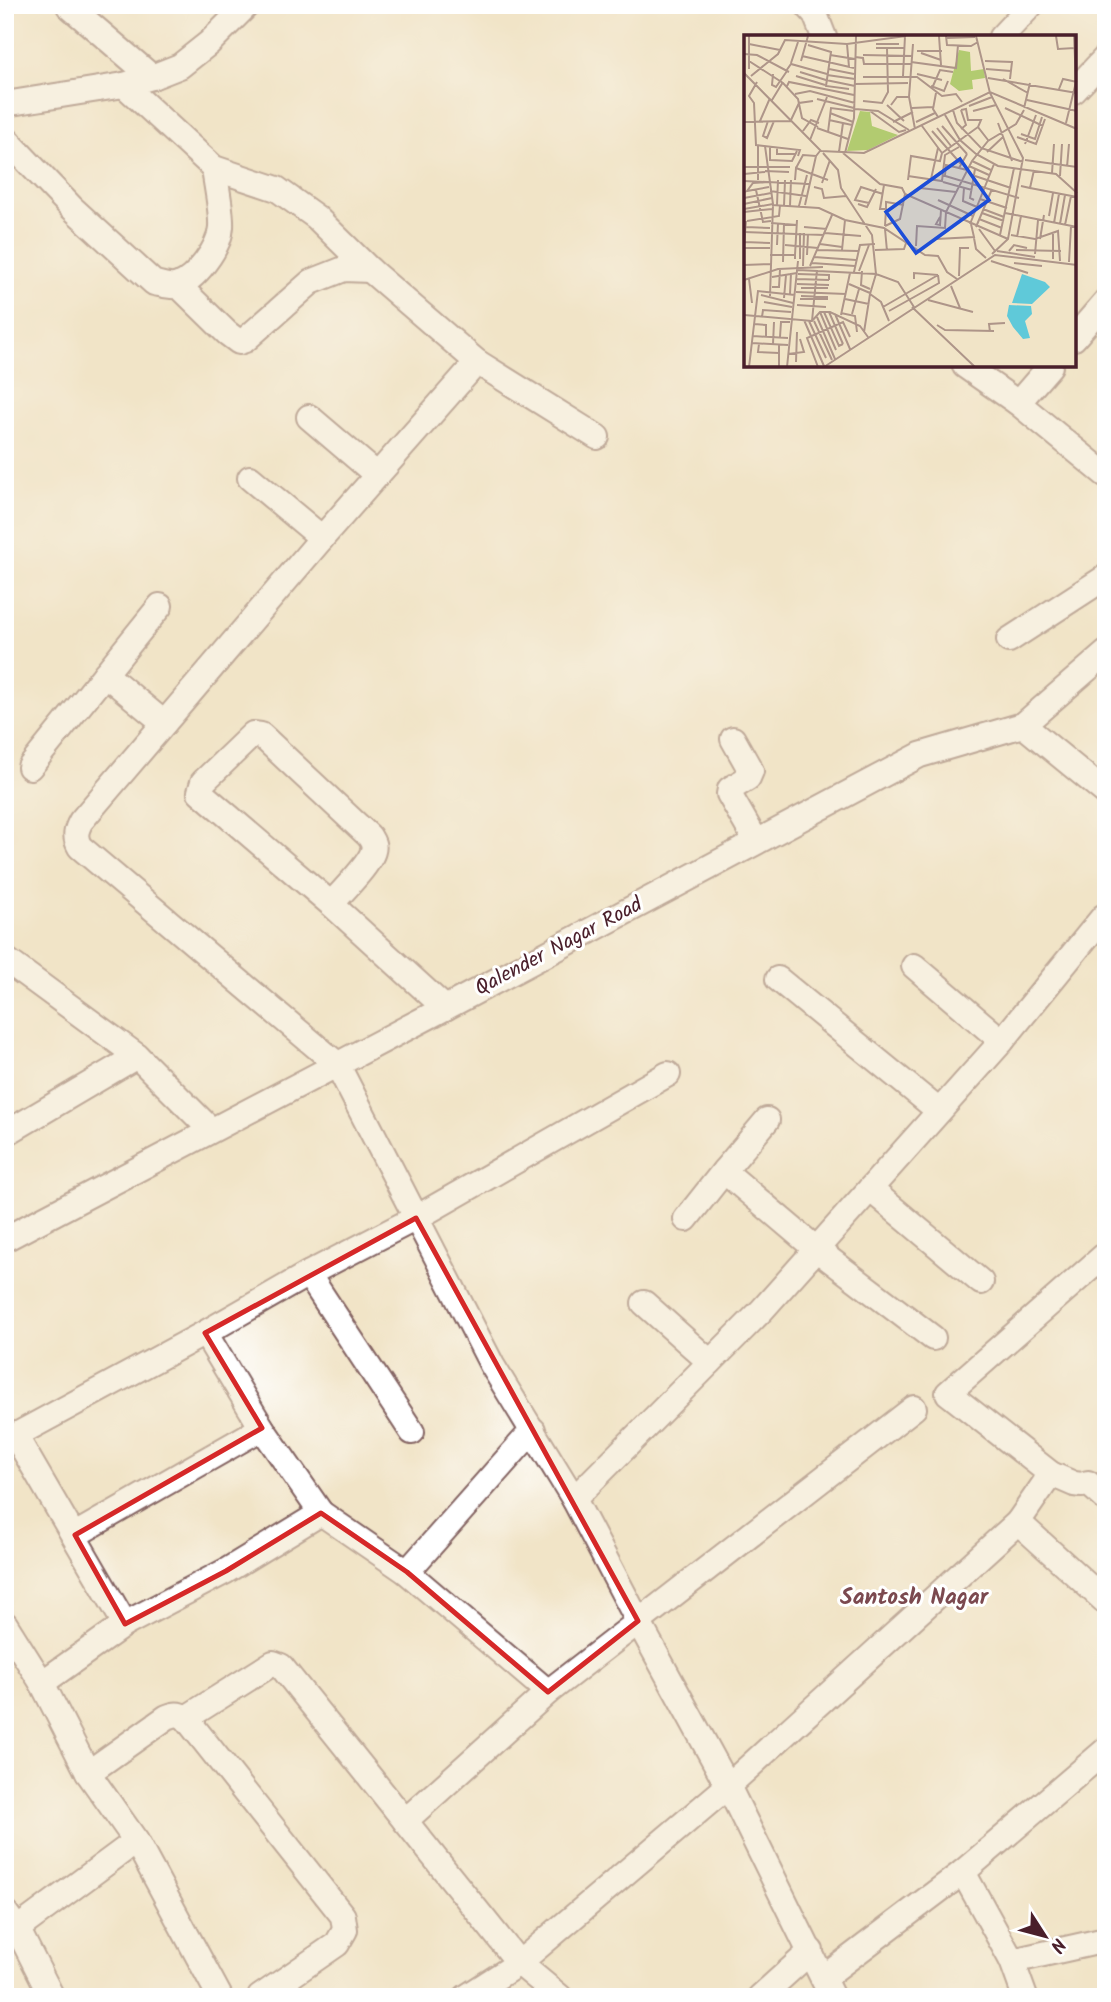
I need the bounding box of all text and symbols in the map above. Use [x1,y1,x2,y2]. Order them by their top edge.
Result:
inset map [744,35,1076,368]
street label: Qalender Nagar Road [469,889,649,1005]
district label: Santosh Nagar [840,1580,990,1616]
north arrow [1010,1900,1080,1970]
text: N [1041,1931,1073,1958]

